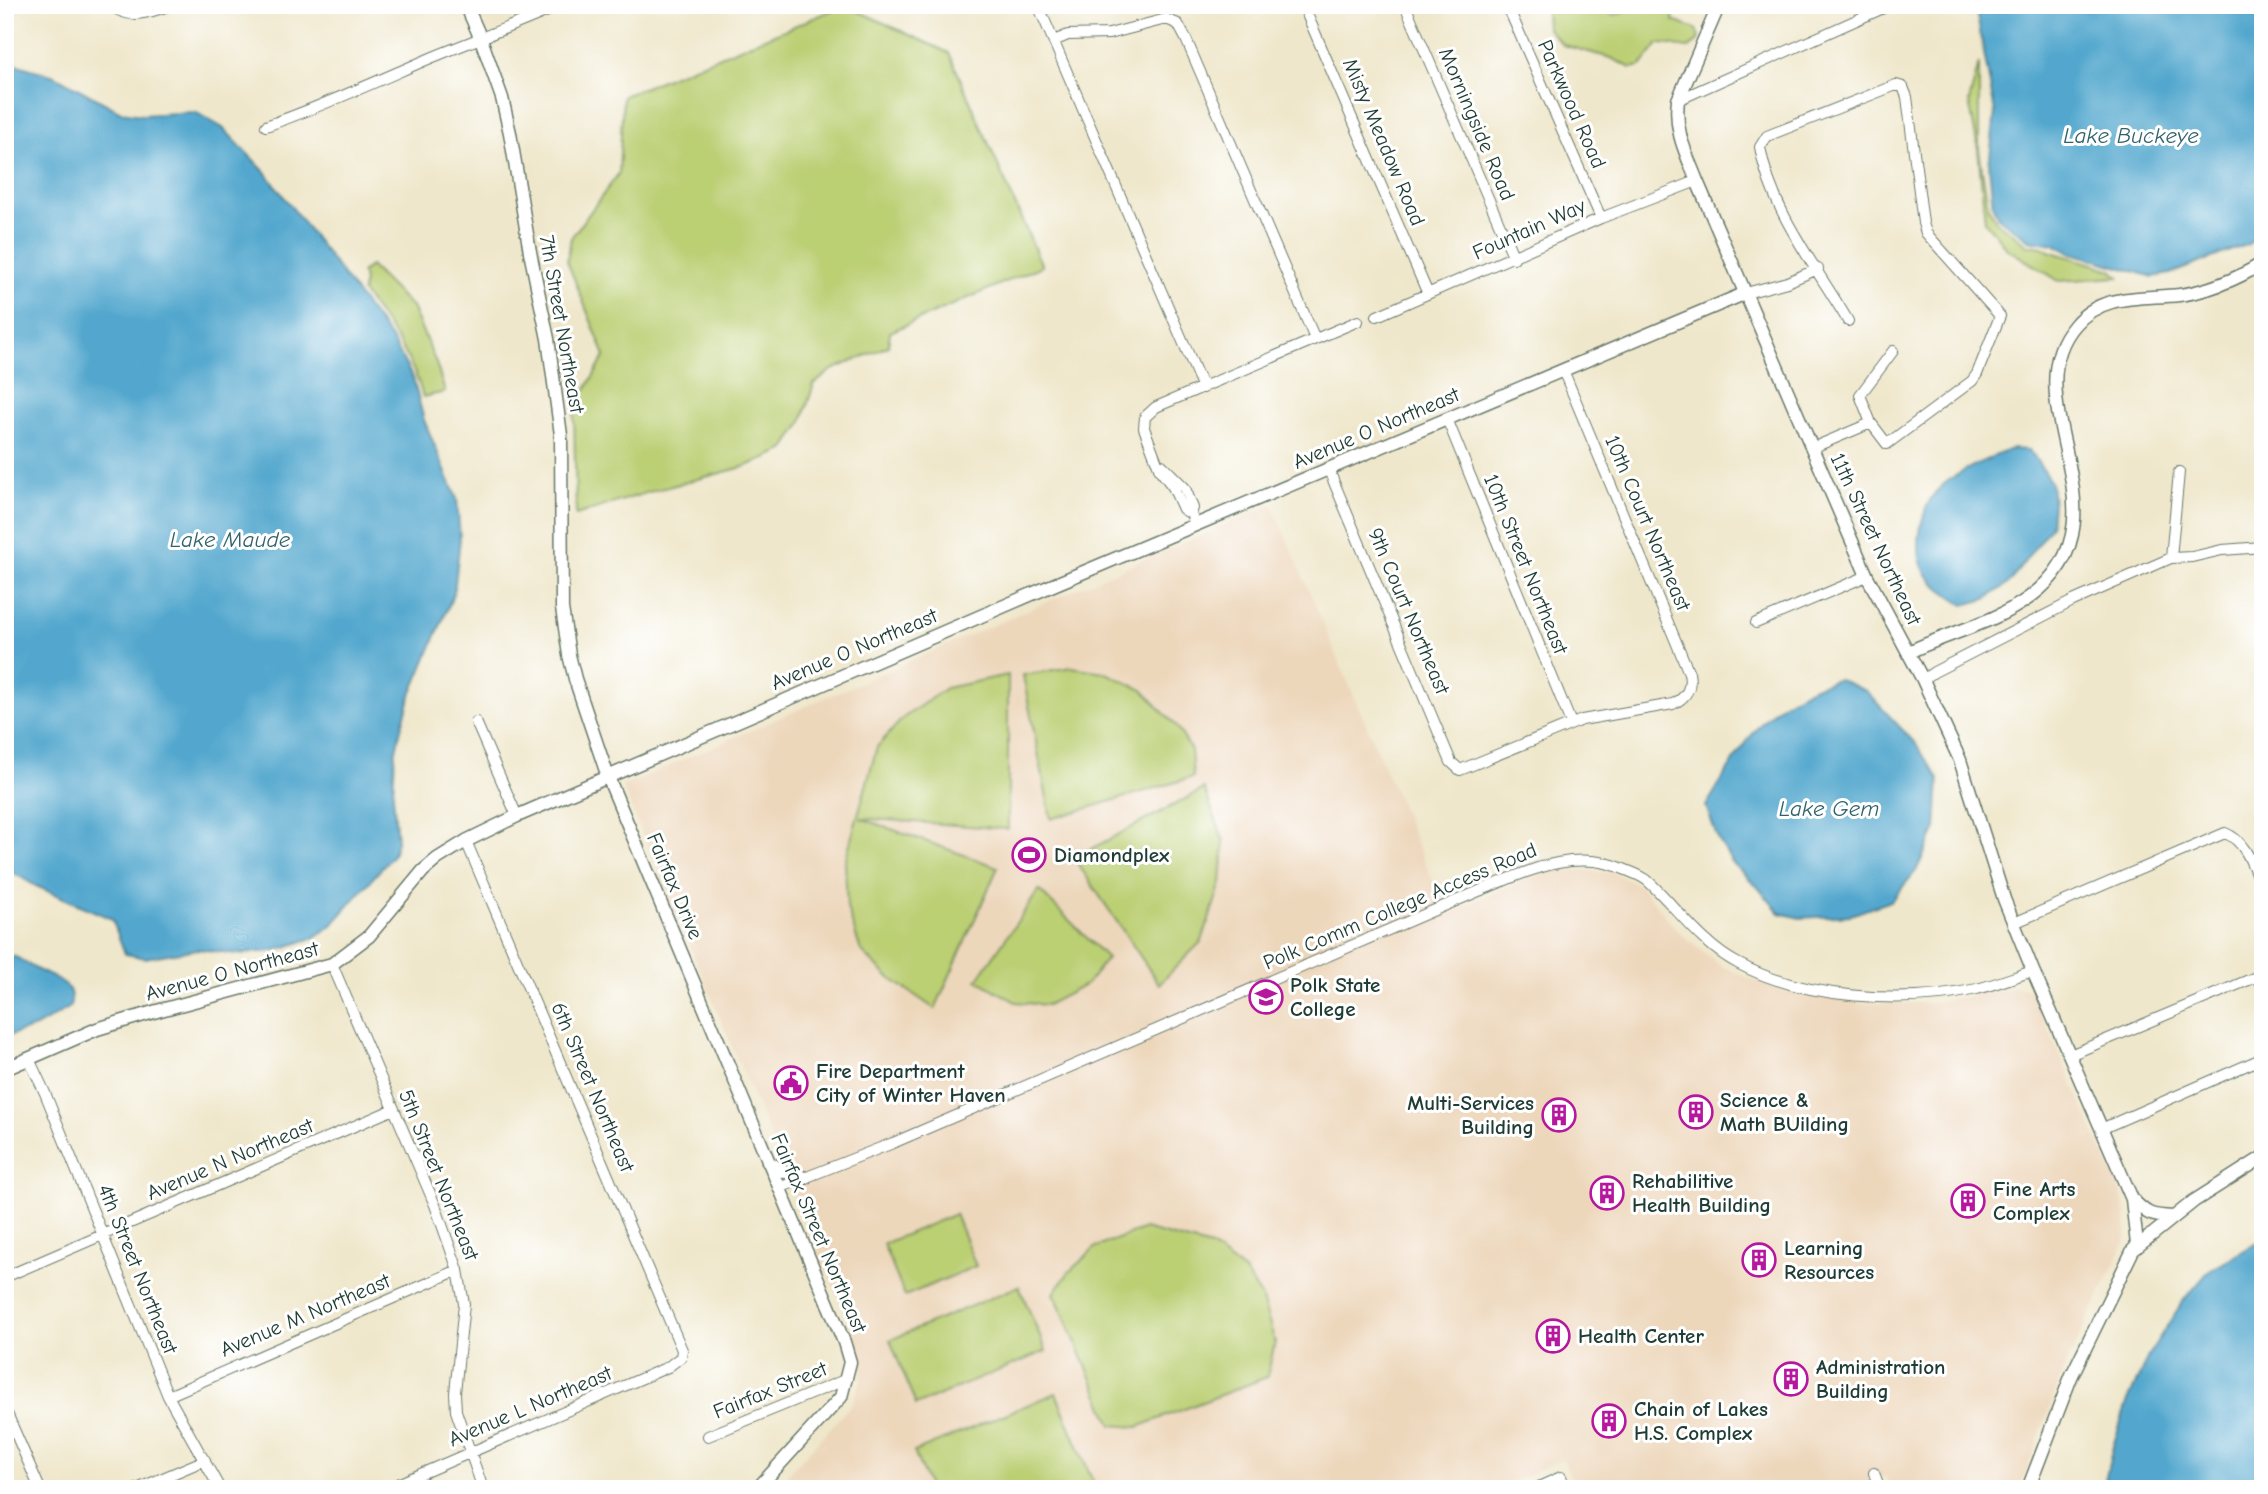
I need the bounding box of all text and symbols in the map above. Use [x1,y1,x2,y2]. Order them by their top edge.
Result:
street label: Parkwood Road [1533,36,1611,172]
street label: Morningside Road [1434,44,1520,204]
street label: Misty Meadow Road [1338,55,1430,229]
water label: Lake Buckeye [2063,122,2199,149]
street label: Fountain Way [1469,193,1590,265]
street label: 7th Street Northeast [535,233,590,416]
street label: Avenue O Northeast [1289,382,1464,474]
street label: 10th Court Northeast [1600,432,1696,615]
street label: 11th Street Northeast [1826,449,1927,630]
street label: 10th Street Northeast [1479,471,1573,658]
street label: 9th Court Northeast [1363,524,1455,699]
water label: Lake Maude [170,526,291,553]
street label: Avenue O Northeast [767,603,942,695]
water label: Lake Gem [1779,795,1879,822]
street label: Fairfax Drive [642,829,708,943]
sports icon: Diamondplex [1010,836,1048,874]
street label: Polk Comm College Access Road [1260,837,1540,975]
place label: Diamondplex [1054,843,1170,867]
street label: Avenue O Northeast [143,936,322,1006]
place label: Polk State College [1290,973,1380,1021]
school or university icon: Polk State College [1247,978,1285,1016]
street label: 6th Street Northeast [546,999,640,1176]
place label: Fire Department City of Winter Haven [816,1059,1006,1107]
public building icon: Fire Department City of Winter Haven [772,1064,810,1102]
street label: 5th Street Northeast [394,1086,485,1265]
place label: Science & Math BUilding [1720,1088,1849,1136]
place label: Multi-Services Building [1407,1091,1534,1139]
building icon: Science & Math BUilding [1677,1093,1715,1131]
building icon: Multi-Services Building [1540,1096,1578,1134]
street label: Avenue N Northeast [143,1113,318,1205]
street label: Fairfax Street Northeast [766,1130,872,1337]
place label: Rehabilitive Health Building [1632,1169,1771,1217]
building icon: Rehabilitive Health Building [1588,1174,1626,1212]
place label: Fine Arts Complex [1993,1177,2075,1225]
street label: 4th Street Northeast [93,1181,183,1358]
building icon: Fine Arts Complex [1949,1182,1987,1220]
place label: Learning Resources [1784,1236,1874,1284]
building icon: Learning Resources [1740,1241,1778,1279]
street label: Avenue M Northeast [216,1268,394,1362]
building icon: Health Center [1534,1317,1572,1355]
place label: Health Center [1578,1324,1704,1348]
place label: Administration Building [1816,1355,1945,1403]
street label: Fairfax Street [710,1356,831,1424]
street label: Avenue L Northeast [445,1360,616,1451]
building icon: Administration Building [1772,1360,1810,1398]
place label: Chain of Lakes H.S. Complex [1634,1397,1768,1445]
building icon: Chain of Lakes H.S. Complex [1590,1402,1628,1440]

